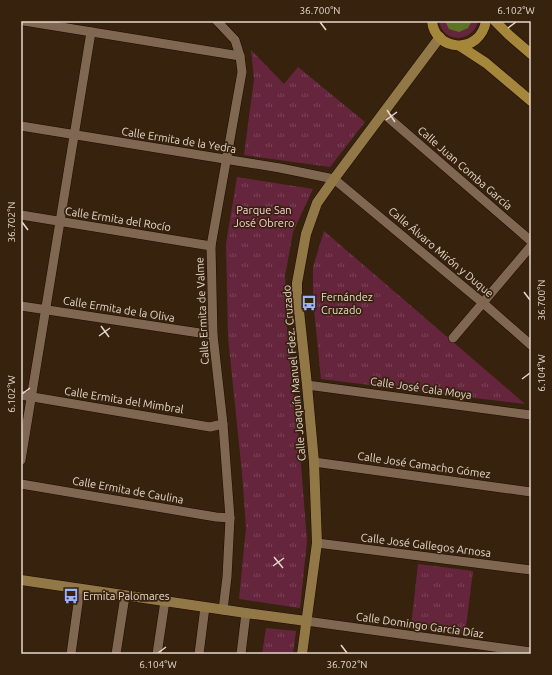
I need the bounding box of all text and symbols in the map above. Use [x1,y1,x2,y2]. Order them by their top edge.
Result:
text: 36.700°N [299,5,341,16]
text: 6.102°W [497,5,535,16]
street label: Calle Juan Comba García [416,124,514,212]
street label: Calle Ermita de la Yedra [121,125,237,155]
text: 36.702°N [6,201,17,243]
park label: Parque San José Obrero [233,204,295,229]
street label: Calle Álvaro Mirón y Duque [386,204,497,299]
street label: Calle Ermita del Rocío [64,205,172,233]
street label: Calle Ermita de Valme [193,257,211,365]
text: 36.700°N [536,279,547,321]
street label: Calle Joaquín Manuel Fdez. Cruzado [280,284,308,462]
place label: Fernández Cruzado [321,291,373,316]
street label: Calle Ermita de la Oliva [62,294,176,324]
bus stop icon: Fernández Cruzado [300,294,318,312]
text: 6.104°W [536,354,547,392]
text: 6.102°W [6,375,17,413]
street label: Calle José Cala Moya [369,375,473,401]
street label: Calle Ermita del Mimbral [64,385,185,415]
street label: Calle José Camacho Gómez [357,450,491,480]
street label: Calle Ermita de Caulina [71,474,185,506]
street label: Calle José Gallegos Arnosa [360,531,492,559]
bus stop icon: Ermita Palomares [62,587,80,605]
place label: Ermita Palomares [83,590,170,602]
street label: Calle Domingo García Díaz [355,610,485,640]
text: 6.104°W [139,659,177,670]
text: 36.702°N [326,659,368,670]

